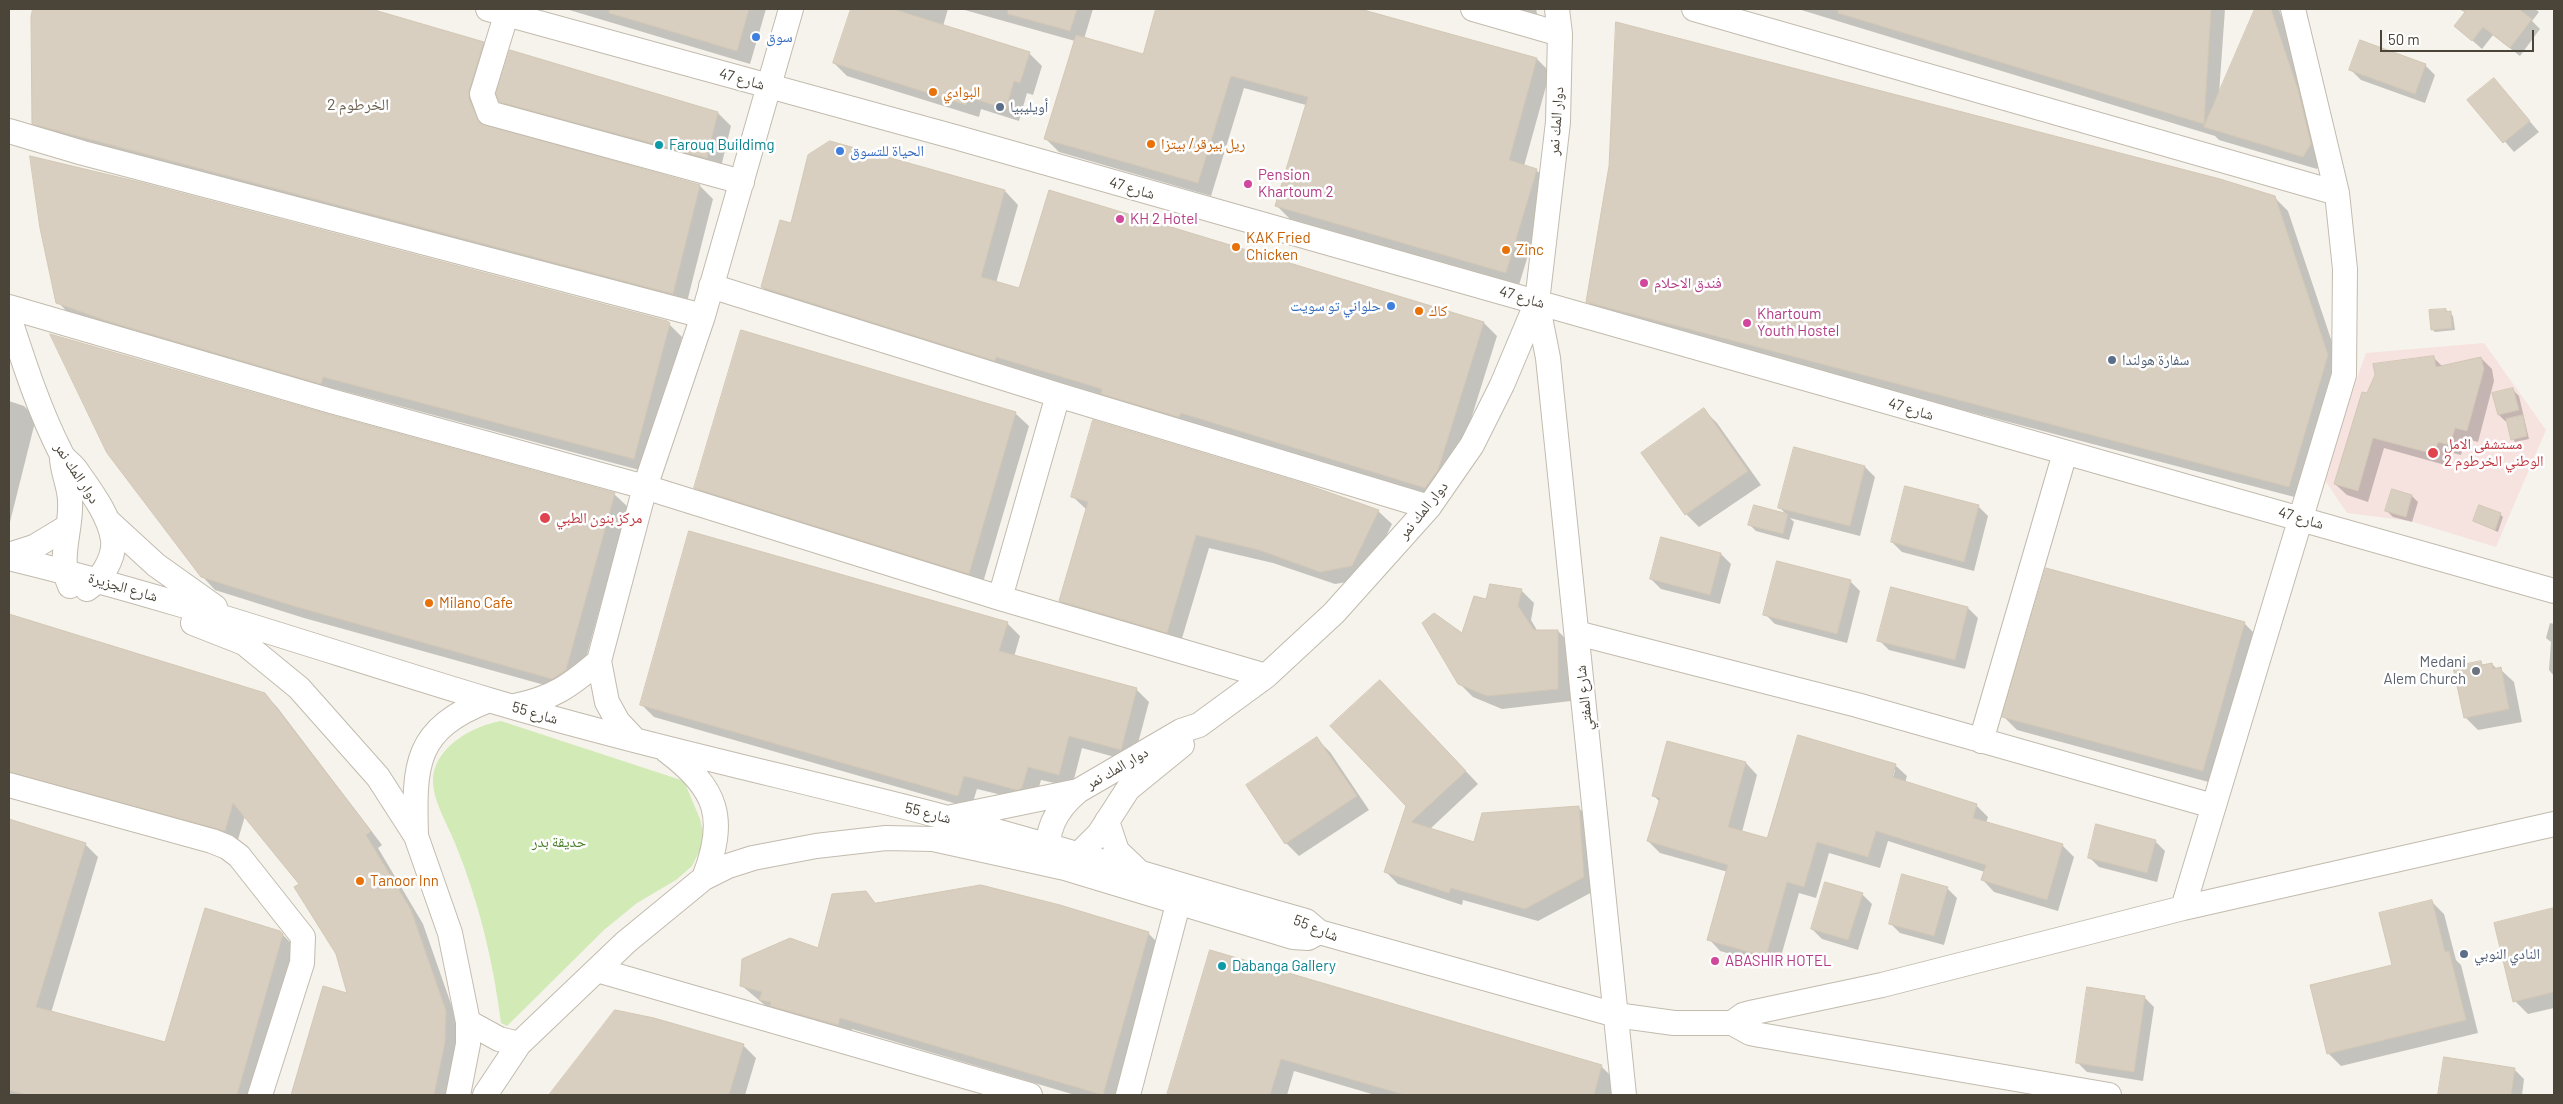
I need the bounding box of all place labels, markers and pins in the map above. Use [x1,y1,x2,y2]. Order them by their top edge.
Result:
place label: سوق [766,28,793,46]
marker: سوق [750,31,762,43]
place label: البوادي [943,83,980,101]
marker: البوادي [927,86,939,98]
place label: أويليبيا [1010,98,1048,116]
marker: أويليبيا [994,101,1006,113]
place label: ريل بيرقر/ بيتزا [1161,135,1245,153]
place label: Farouq Buildimg [669,136,775,154]
marker: ريل بيرقر/ بيتزا [1145,138,1157,150]
marker: Farouq Buildimg [653,139,665,151]
place label: الحياة للتسوق [850,142,924,160]
marker: الحياة للتسوق [834,145,846,157]
place label: Pension Khartoum 2 [1258,166,1333,201]
marker: Pension Khartoum 2 [1242,178,1254,190]
place label: KH 2 Hotel [1130,210,1198,228]
marker: KH 2 Hotel [1114,213,1126,225]
place label: KAK Fried Chicken [1246,229,1311,264]
marker: KAK Fried Chicken [1230,241,1242,253]
place label: Zinc [1516,241,1544,259]
marker: Zinc [1500,244,1512,256]
place label: فندق الاحلام [1654,274,1722,292]
marker: فندق الاحلام [1638,277,1650,289]
place label: حلواني تو سويت [1290,297,1381,315]
marker: حلواني تو سويت [1385,300,1397,312]
place label: كاك [1429,302,1447,320]
marker: كاك [1413,305,1425,317]
place label: Khartoum Youth Hostel [1757,305,1839,340]
marker: Khartoum Youth Hostel [1741,317,1753,329]
place label: سفارة هولندا [2122,351,2189,369]
marker: سفارة هولندا [2106,354,2118,366]
place label: مستشفى الامل الوطني الخرطوم 2 [2444,435,2543,470]
marker: مستشفى الامل الوطني الخرطوم 2 [2426,446,2440,460]
place label: مركز بنون الطبي [556,509,642,527]
marker: مركز بنون الطبي [538,511,552,525]
place label: Milano Cafe [439,594,513,612]
marker: Milano Cafe [423,597,435,609]
place label: Medani Alem Church [2384,653,2466,688]
marker: Medani Alem Church [2470,665,2482,677]
place label: Tanoor Inn [370,872,439,890]
marker: Tanoor Inn [354,875,366,887]
place label: النادي النوبي [2474,945,2540,963]
marker: النادي النوبي [2458,948,2470,960]
place label: ABASHIR HOTEL [1725,952,1831,970]
marker: ABASHIR HOTEL [1709,955,1721,967]
place label: Dabanga Gallery [1232,957,1336,975]
marker: Dabanga Gallery [1216,960,1228,972]

